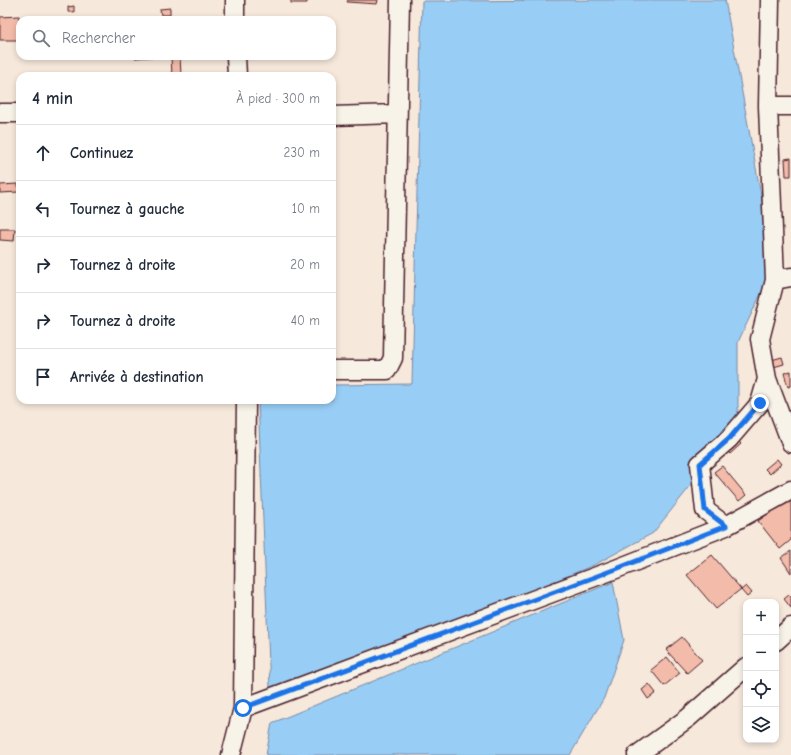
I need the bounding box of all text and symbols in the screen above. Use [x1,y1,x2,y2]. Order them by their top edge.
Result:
search box [16,16,336,60]
icon: search [30,27,52,49]
text: Rechercher [62,29,135,47]
text: 4 min [32,89,73,108]
text: À pied · 300 m [236,91,320,106]
icon: ahead [32,142,54,164]
text: Continuez [70,144,133,162]
text: 230 m [284,145,320,160]
icon: left [32,198,54,220]
text: Tournez à gauche [70,200,184,218]
text: 10 m [292,201,320,216]
icon: right [32,254,54,276]
text: Tournez à droite [70,256,175,274]
text: 20 m [290,257,320,272]
icon: right [32,310,54,332]
text: Tournez à droite [70,312,175,330]
text: 40 m [291,313,320,328]
icon: arrive [32,366,54,388]
text: Arrivée à destination [70,368,204,386]
route end [751,394,769,412]
map controls [743,599,779,743]
button: + [743,599,779,635]
button: − [743,635,779,671]
button: locate [743,671,779,707]
route start [234,699,252,717]
button: layers [743,707,779,743]

